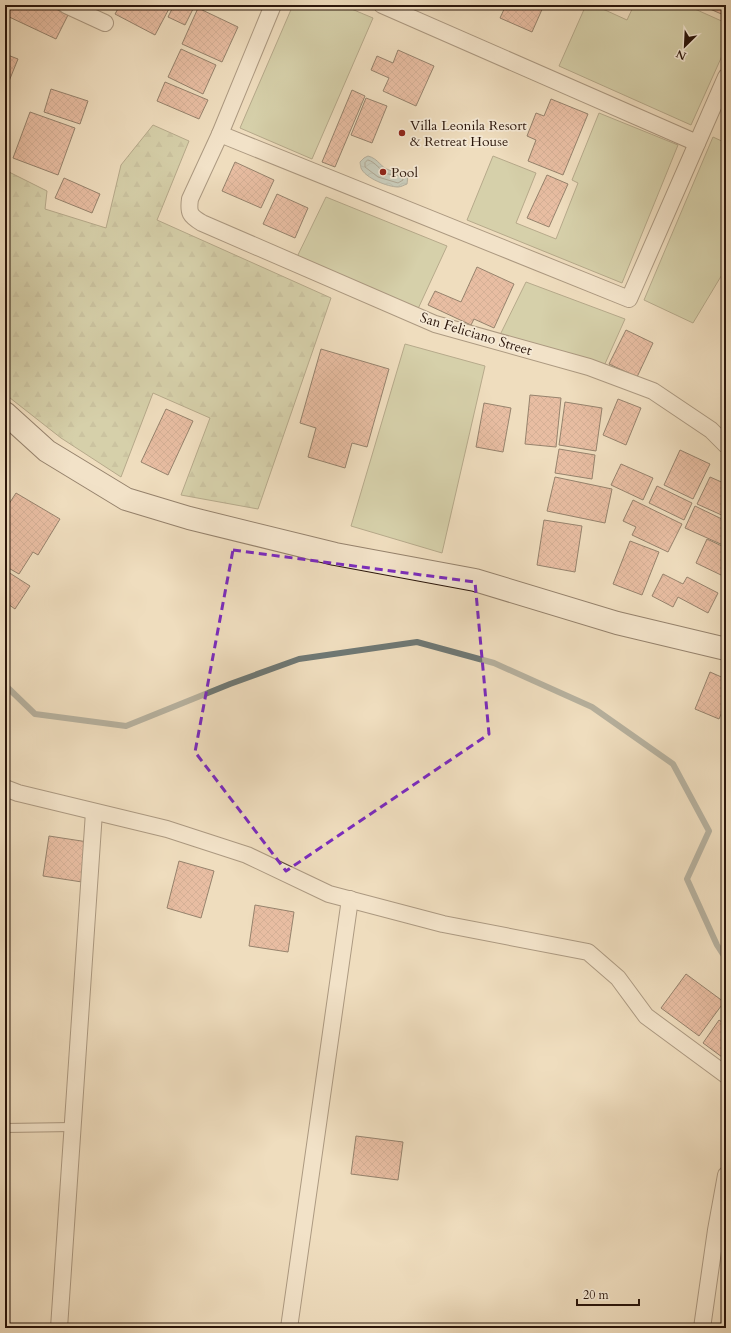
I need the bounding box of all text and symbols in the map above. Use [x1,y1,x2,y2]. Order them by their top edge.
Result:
north arrow [665,26,705,66]
text: N [673,46,689,63]
place label: Villa Leonila Resort & Retreat House [410,116,527,151]
marker: Villa Leonila Resort & Retreat House [397,128,407,138]
place label: Pool [391,163,418,182]
marker: Pool [378,167,388,177]
street label: San Feliciano Street [418,308,535,360]
scale bar [577,1281,639,1307]
text: 20 m [583,1287,610,1303]

